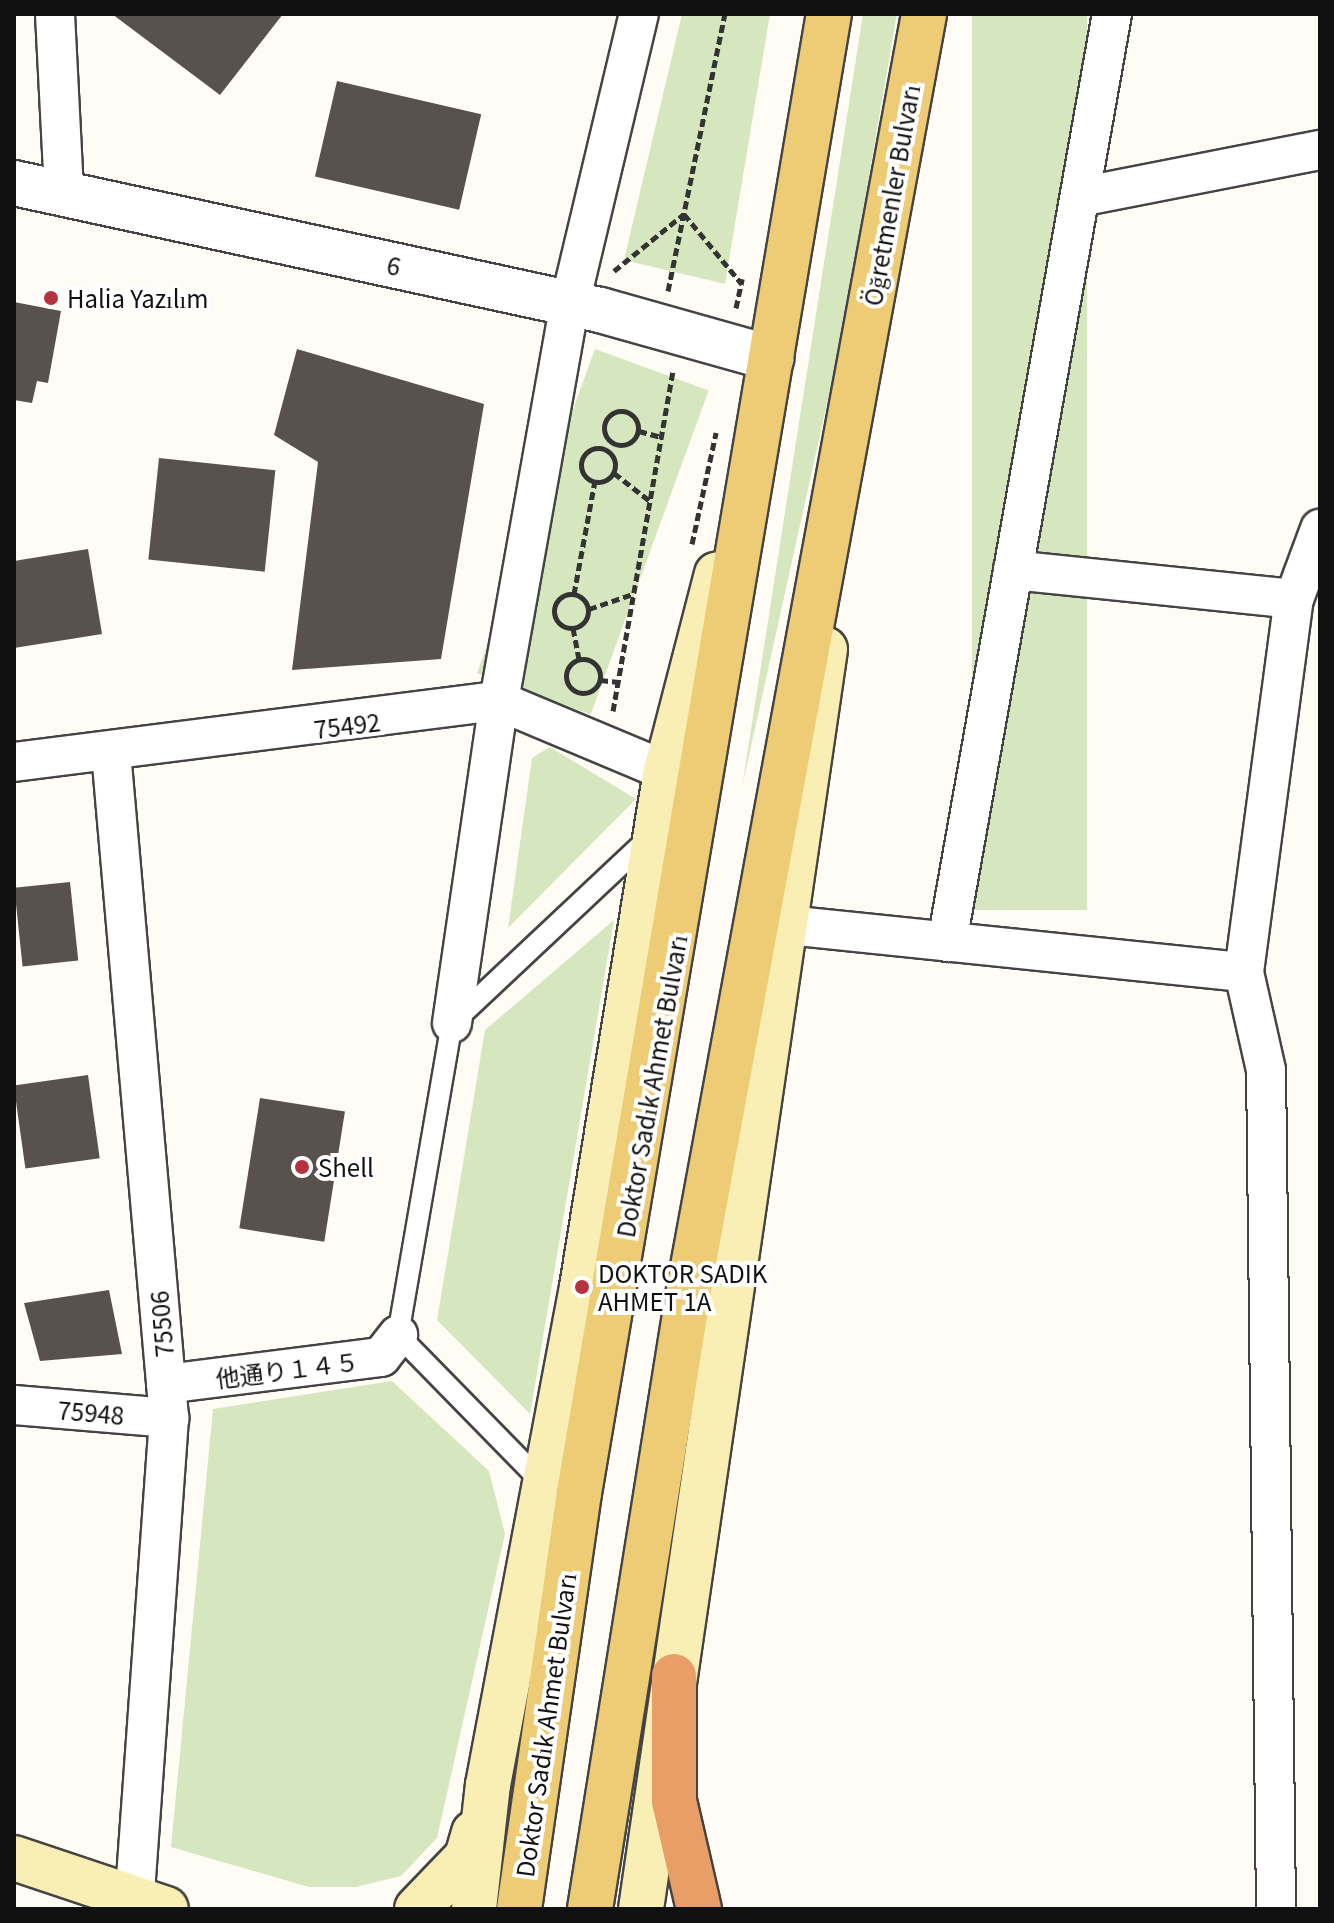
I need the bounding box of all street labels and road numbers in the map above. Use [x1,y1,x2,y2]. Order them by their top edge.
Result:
street label: Öğretmenler Bulvarı [857,82,925,308]
street label: 6 [384,250,404,280]
street label: 75492 [312,707,382,743]
street label: Doktor Sadık Ahmet Bulvarı [610,932,692,1240]
street label: 75506 [144,1290,178,1358]
street label: 他通り１４５ [214,1346,360,1392]
street label: 75948 [57,1395,125,1429]
street label: Doktor Sadık Ahmet Bulvarı [509,1571,581,1879]

